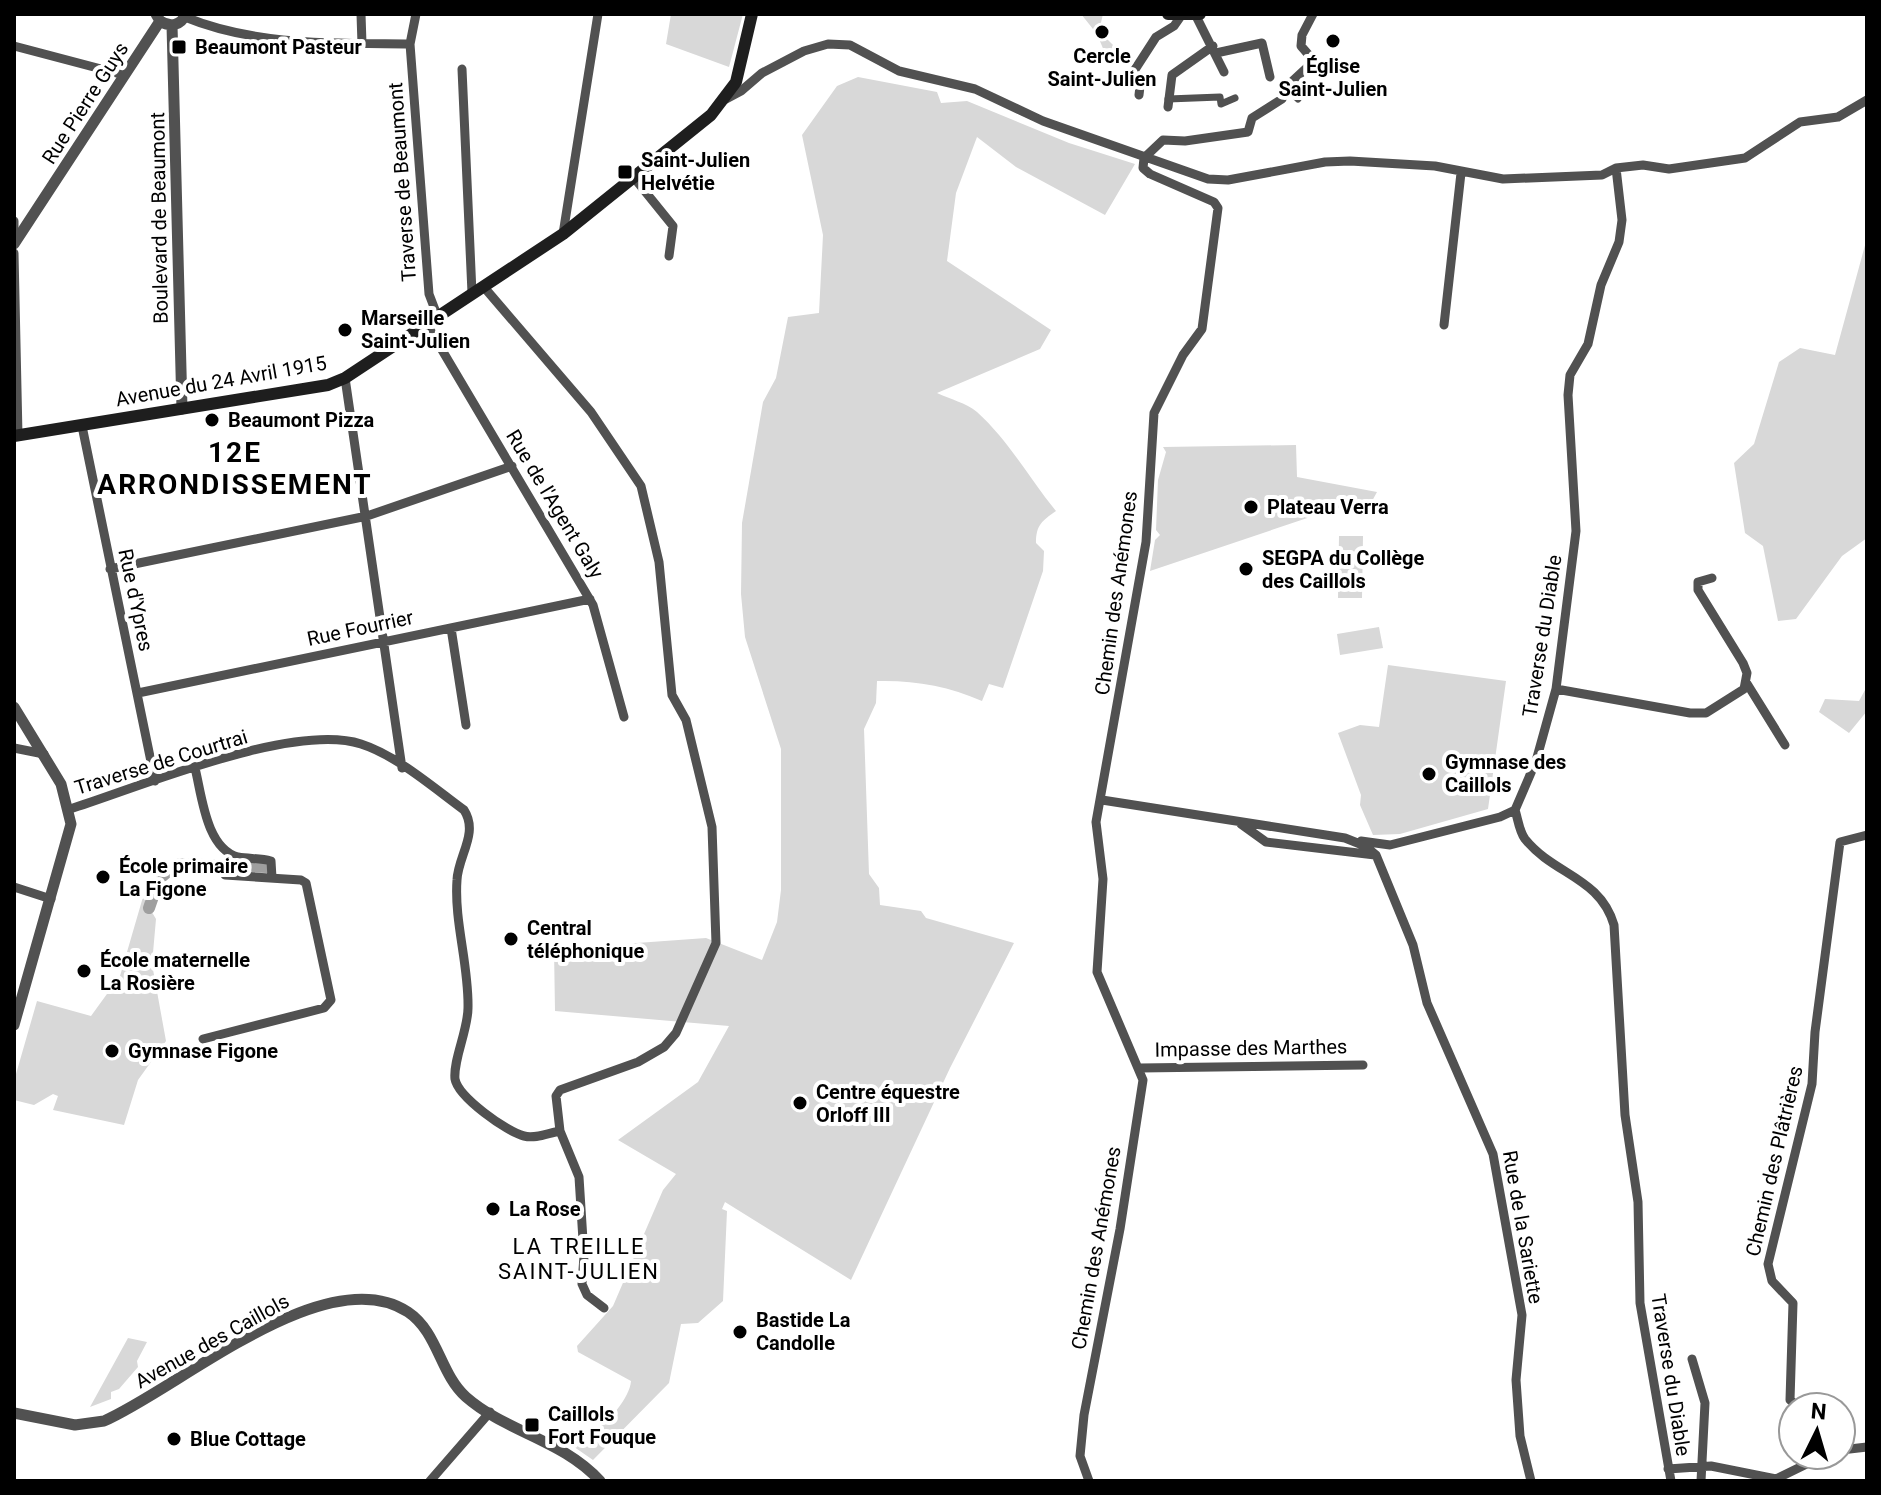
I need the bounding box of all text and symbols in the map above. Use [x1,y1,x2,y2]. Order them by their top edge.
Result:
marker: Cercle Saint-Julien [1093,23,1111,41]
marker: Église Saint-Julien [1324,32,1342,50]
place label: Beaumont Pasteur [195,35,363,59]
street label: Rue Pierre Guys [37,38,133,168]
marker: Beaumont Pasteur [170,38,188,56]
place label: Cercle Saint-Julien [1047,44,1157,91]
place label: Église Saint-Julien [1278,54,1388,101]
street label: Traverse de Beaumont [383,82,421,282]
street label: Boulevard de Beaumont [145,112,173,324]
place label: Saint-Julien Helvétie [641,148,750,195]
marker: Saint-Julien Helvétie [616,163,634,181]
place label: Marseille Saint-Julien [361,306,470,353]
marker: Marseille Saint-Julien [336,321,354,339]
street label: Avenue du 24 Avril 1915 [114,351,328,411]
place label: Beaumont Pizza [228,408,375,432]
marker: Beaumont Pizza [203,411,221,429]
street label: Rue de l'Agent Galy [501,425,609,583]
district label: 12E ARRONDISSEMENT [97,436,373,501]
street label: Chemin des Anémones [1090,489,1142,697]
place label: Plateau Verra [1267,495,1389,519]
marker: Plateau Verra [1242,498,1260,516]
place label: SEGPA du Collège des Caillols [1262,546,1425,593]
street label: Rue d'Ypres [113,547,159,653]
street label: Traverse du Diable [1517,553,1567,719]
marker: SEGPA du Collège des Caillols [1237,560,1255,578]
street label: Rue Fourrier [305,605,416,651]
street label: Traverse de Courtrai [72,724,250,800]
place label: Gymnase des Caillols [1445,750,1566,797]
marker: Gymnase des Caillols [1420,765,1438,783]
place label: École primaire La Figone [119,854,248,901]
marker: École primaire La Figone [94,868,112,886]
place label: Central téléphonique [527,916,644,963]
marker: Central téléphonique [502,930,520,948]
place label: École maternelle La Rosière [100,948,250,995]
marker: École maternelle La Rosière [75,962,93,980]
street label: Impasse des Marthes [1155,1034,1347,1062]
place label: Gymnase Figone [128,1039,278,1063]
marker: Gymnase Figone [103,1042,121,1060]
street label: Chemin des Plâtrières [1740,1063,1808,1259]
place label: Centre équestre Orloff III [816,1080,960,1127]
marker: Centre équestre Orloff III [791,1094,809,1112]
street label: Chemin des Anémones [1066,1145,1126,1351]
street label: Rue de la Sariette [1498,1149,1548,1305]
place label: La Rose [509,1197,581,1221]
marker: La Rose [484,1200,502,1218]
district label: LA TREILLE SAINT-JULIEN [498,1234,660,1284]
street label: Avenue des Caillols [131,1289,293,1393]
street label: Traverse du Diable [1646,1292,1696,1458]
place label: Bastide La Candolle [756,1308,851,1355]
marker: Bastide La Candolle [731,1323,749,1341]
north arrow [1777,1391,1857,1471]
text: N [1810,1398,1828,1425]
place label: Caillols Fort Fouque [548,1402,656,1449]
marker: Caillols Fort Fouque [523,1416,541,1434]
place label: Blue Cottage [190,1427,306,1451]
marker: Blue Cottage [165,1430,183,1448]

